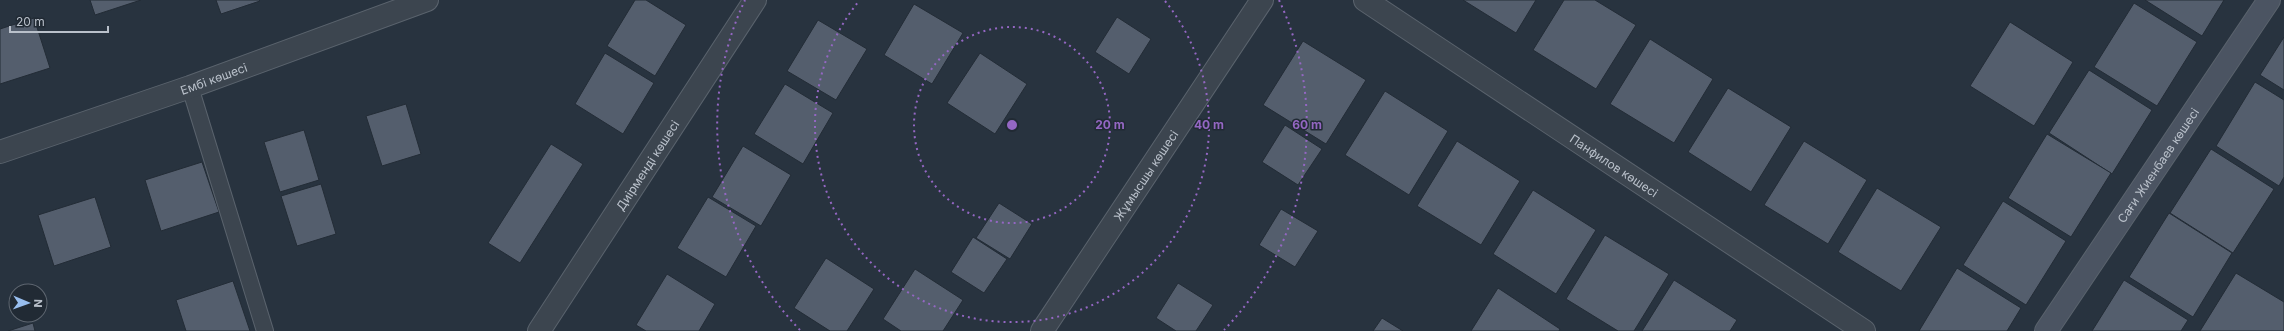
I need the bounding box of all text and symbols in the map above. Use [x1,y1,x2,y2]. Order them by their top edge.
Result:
scale bar [10,8,108,34]
text: 20 m [16,14,45,29]
street label: Ембі көшесі [178,59,249,97]
street label: Сағи Жиенбаев көшесі [2114,105,2202,225]
street label: Диірменді көшесі [612,117,682,213]
text: 20 m [1095,117,1125,132]
text: 40 m [1194,117,1224,132]
text: 60 m [1292,117,1322,132]
centre of rings [1005,118,1019,132]
street label: Жұмысшы көшесі [1110,127,1181,223]
street label: Панфилов көшесі [1567,131,1661,200]
north arrow [8,283,48,323]
text: N [31,299,45,308]

